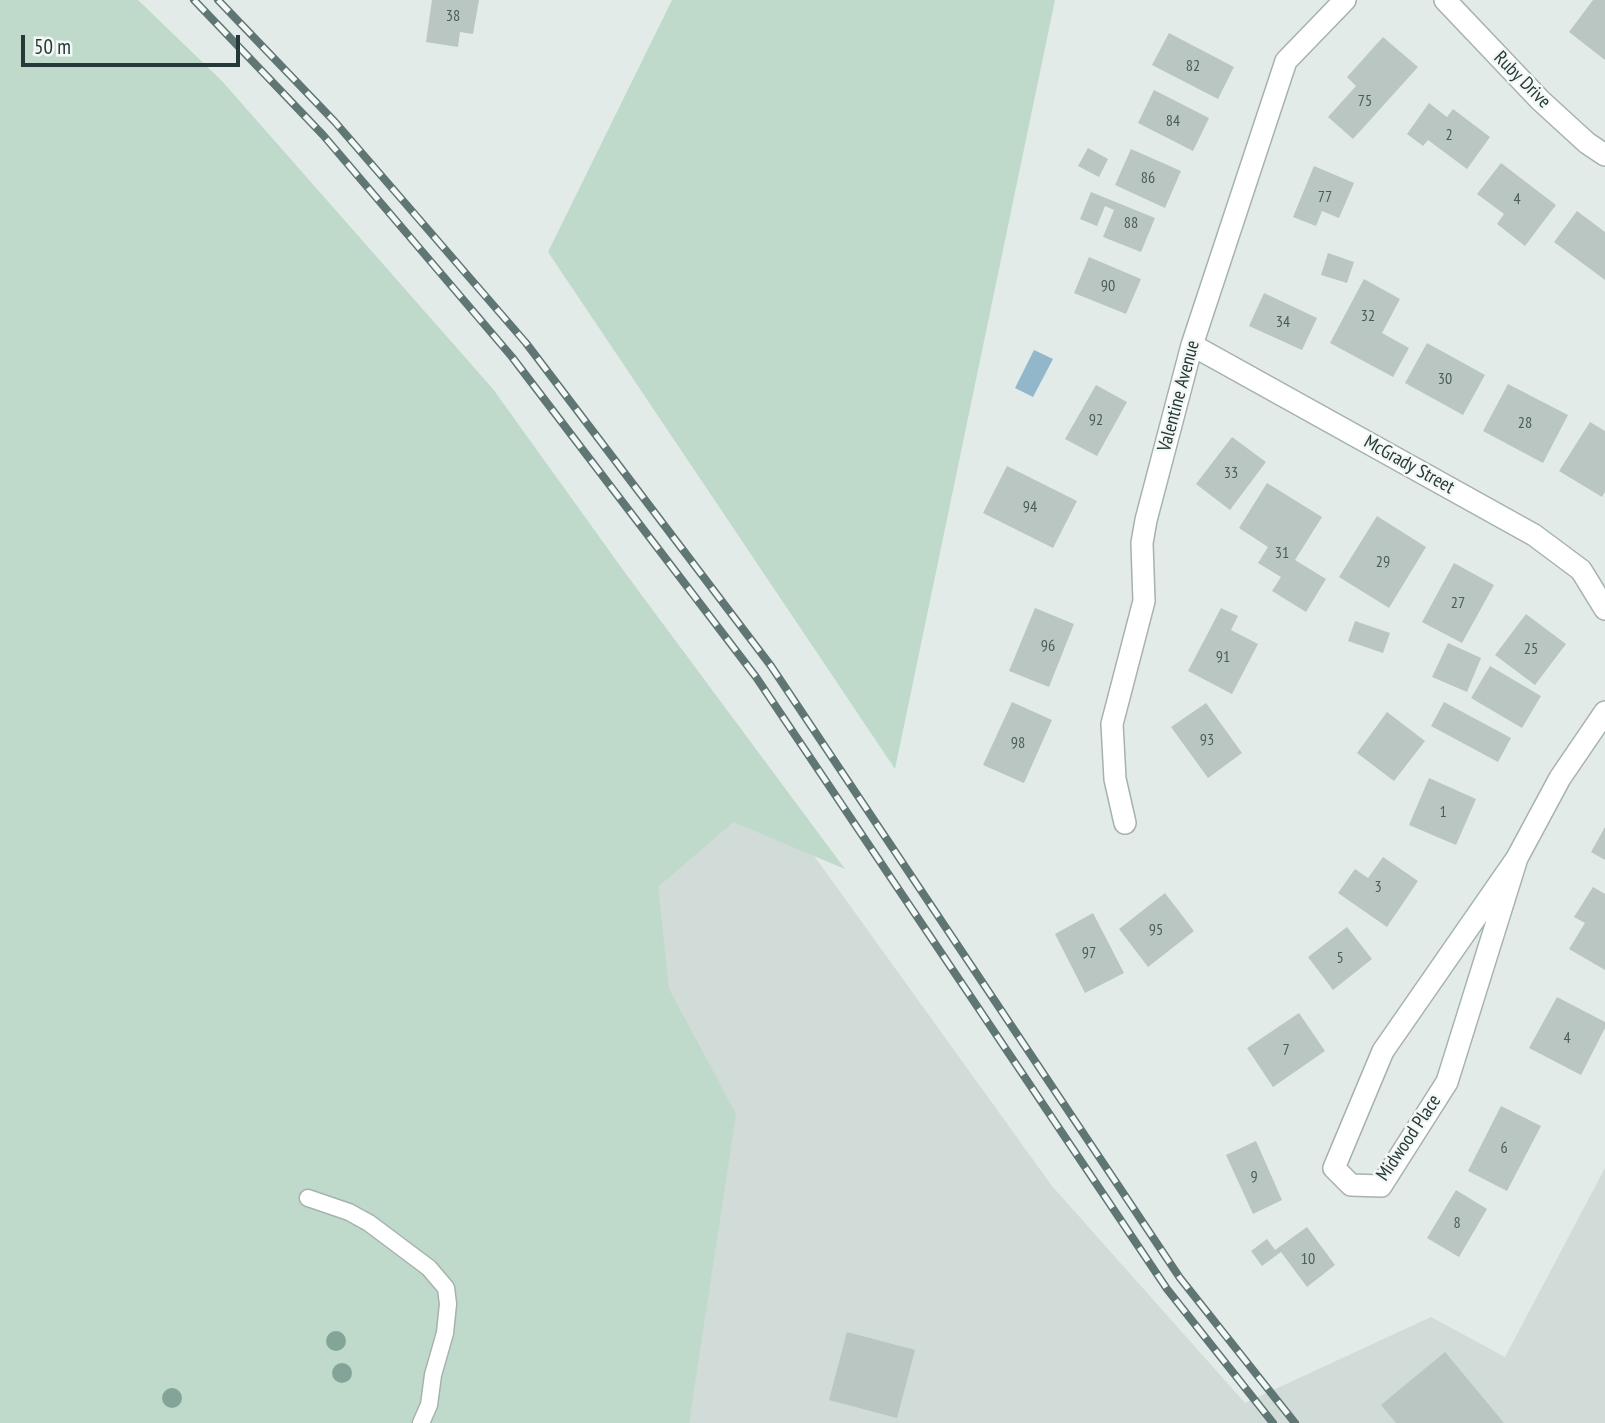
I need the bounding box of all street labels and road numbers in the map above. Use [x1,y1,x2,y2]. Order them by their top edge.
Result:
street label: Ruby Drive [1489,47,1555,113]
street label: Valentine Avenue [1153,338,1205,454]
street label: McGrady Street [1360,431,1458,499]
street label: Midwood Place [1372,1091,1446,1185]

